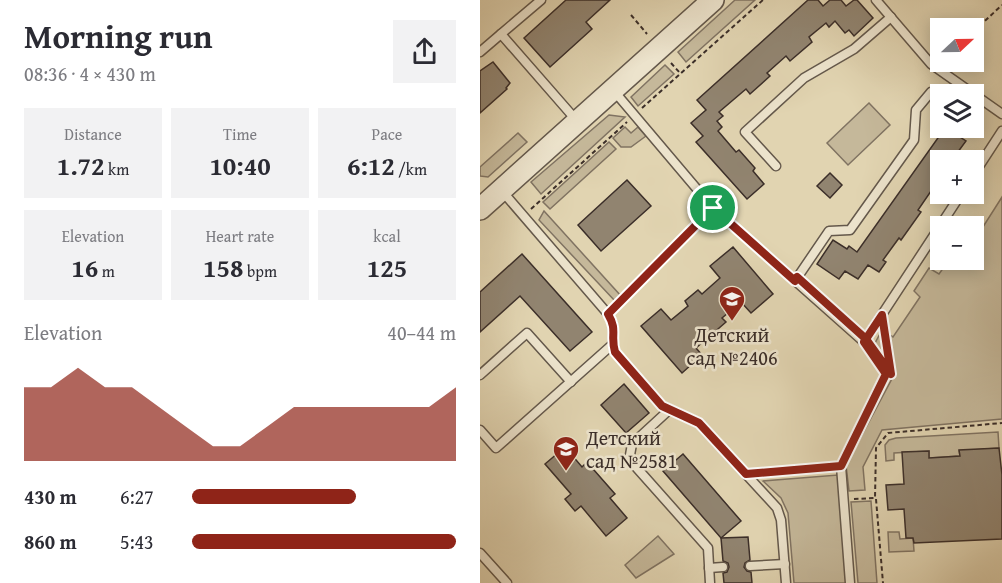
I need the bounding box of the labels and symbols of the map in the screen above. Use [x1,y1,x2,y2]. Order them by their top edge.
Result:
north arrow [930,18,984,72]
pin [687,182,738,233]
school or university icon: Детский сад №2406 [717,284,747,322]
place label: Детский сад №2406 [686,320,778,372]
place label: Детский сад №2581 [585,423,677,475]
school or university icon: Детский сад №2581 [551,434,581,472]

